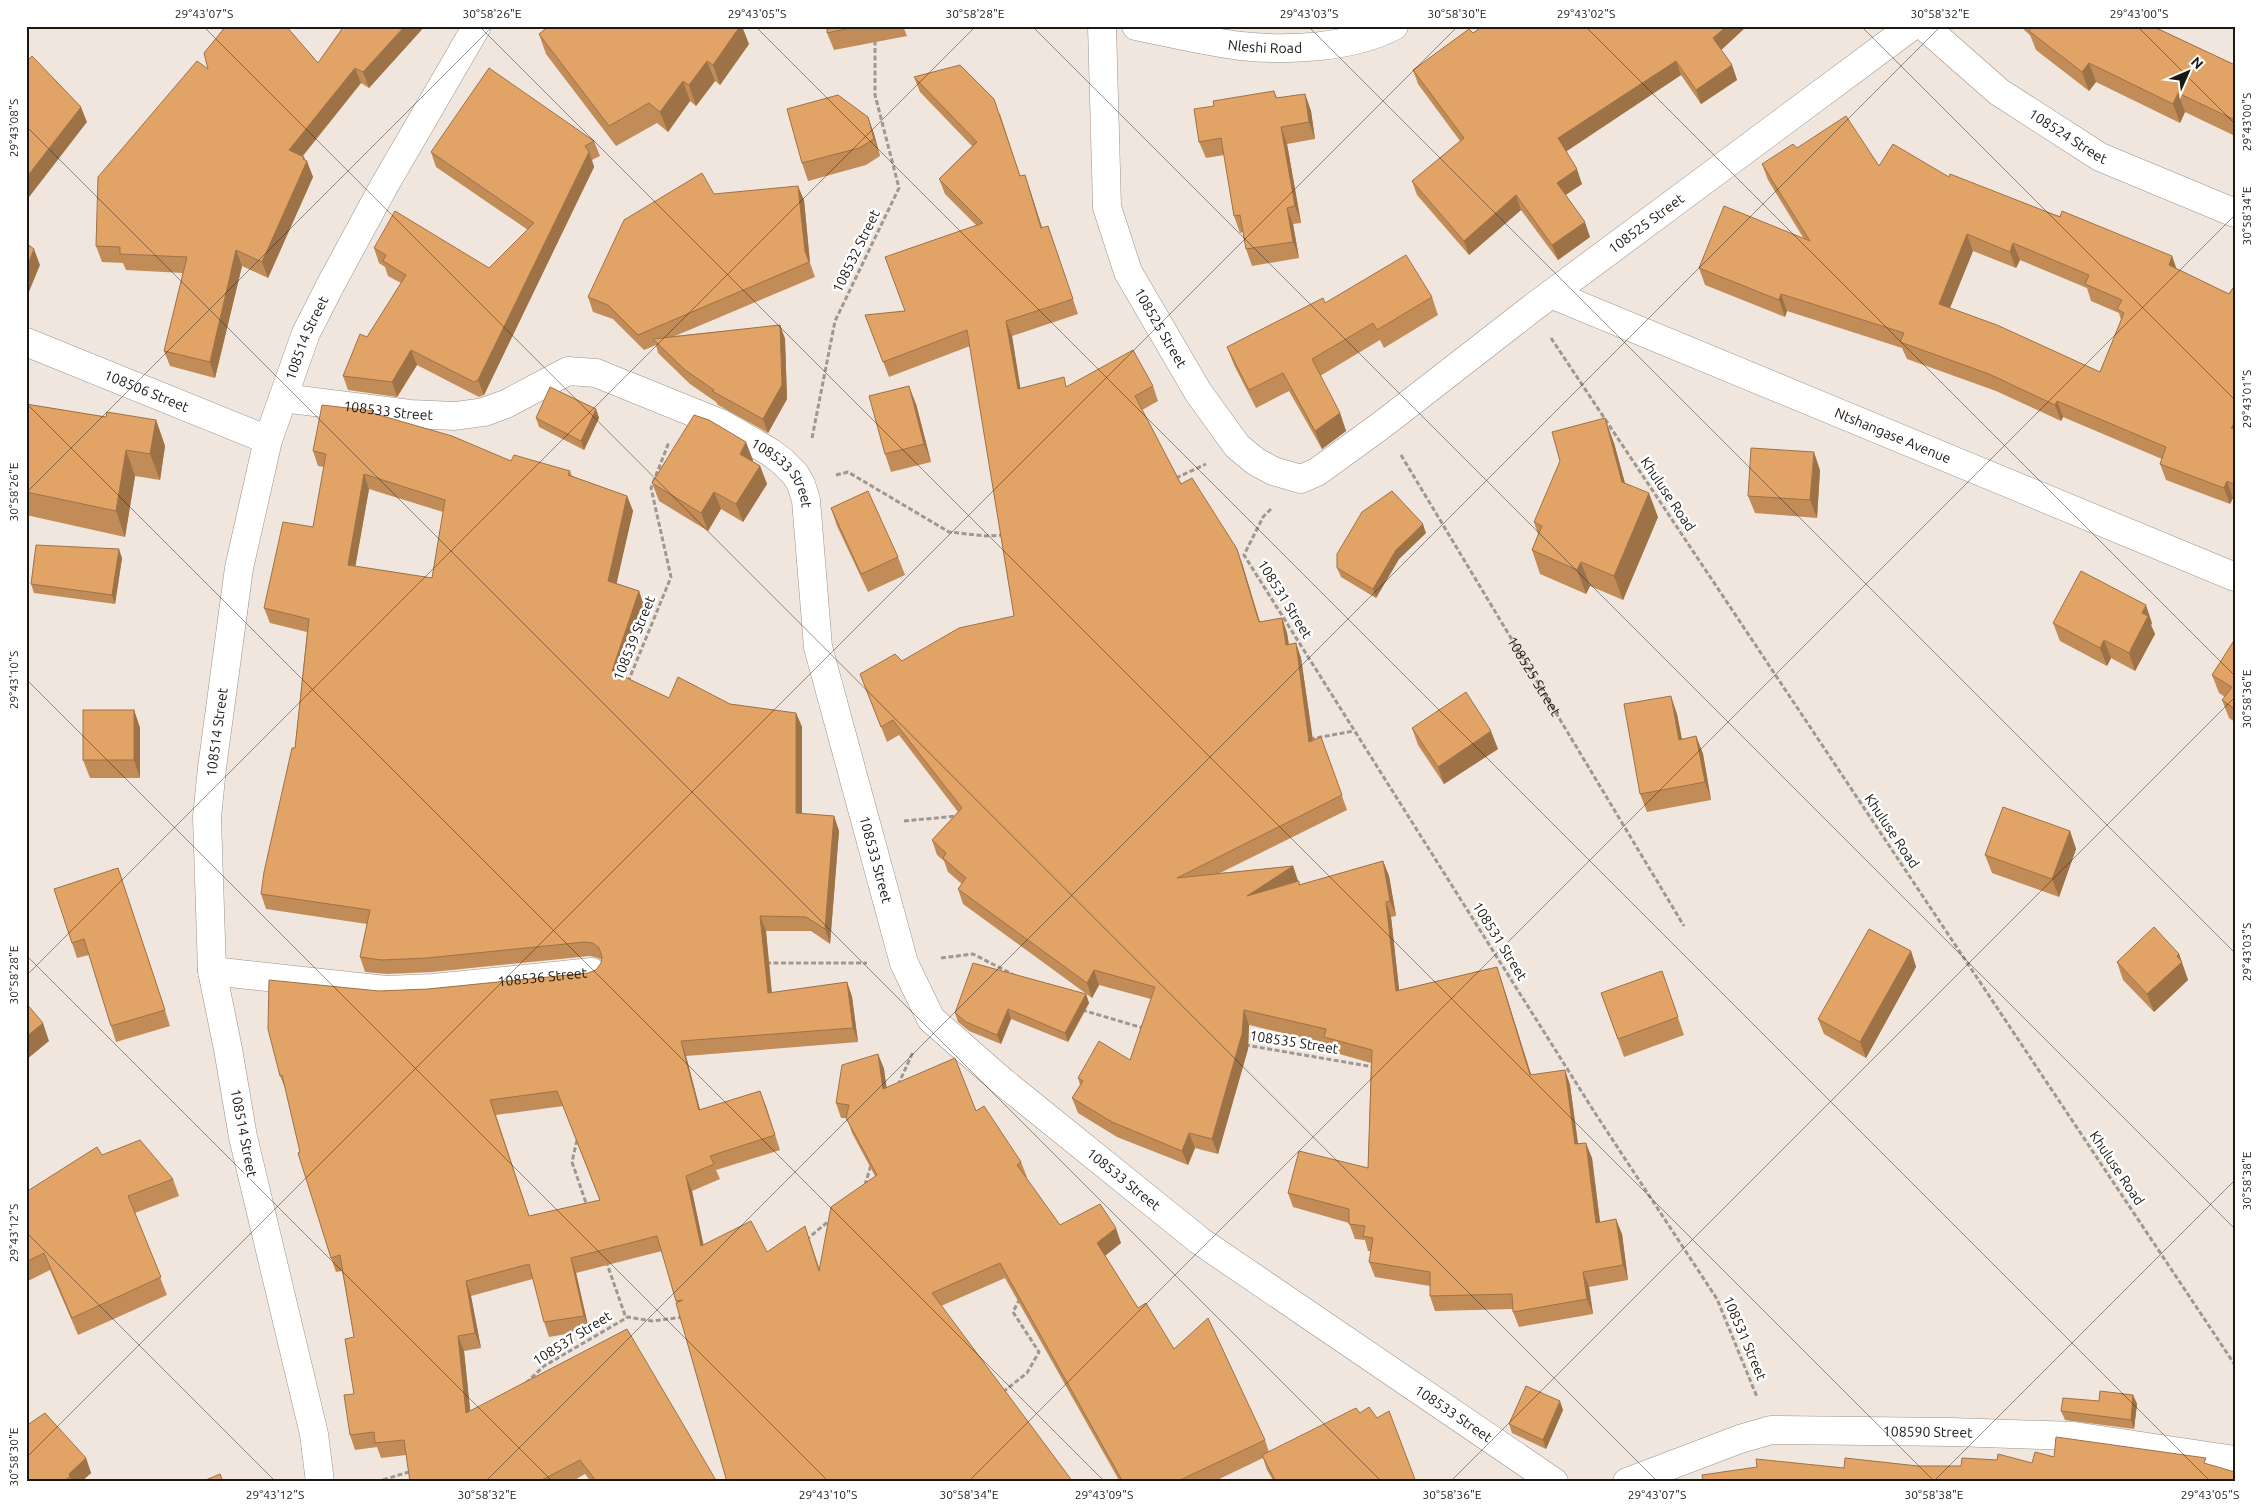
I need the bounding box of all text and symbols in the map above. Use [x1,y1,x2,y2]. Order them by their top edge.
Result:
text: 29°43'07"S [175,7,233,20]
text: 30°58'26"E [463,7,522,20]
text: 29°43'05"S [728,7,786,20]
text: 30°58'28"E [946,7,1005,20]
text: 29°43'03"S [1280,7,1338,20]
text: 30°58'30"E [1428,7,1487,20]
text: 29°43'02"S [1557,7,1615,20]
text: 30°58'32"E [1911,7,1970,20]
text: 29°43'00"S [2110,7,2168,20]
street label: Nleshi Road [1227,36,1303,56]
north arrow [2164,48,2214,98]
text: N [2188,53,2207,72]
text: 29°43'00"S [2240,93,2253,151]
text: 29°43'08"S [7,99,20,157]
street label: 108524 Street [2026,105,2110,167]
text: 30°58'34"E [2240,186,2253,245]
street label: 108525 Street [1605,190,1687,257]
street label: 108532 Street [829,207,883,295]
street label: 108525 Street [1131,285,1190,371]
street label: 108514 Street [282,293,332,382]
street label: 108506 Street [102,367,192,415]
text: 29°43'01"S [2240,370,2253,428]
street label: 108533 Street [343,398,434,423]
street label: Ntshangase Avenue [1832,404,1953,467]
street label: 108533 Street [748,435,815,509]
street label: Khuluse Road [1637,454,1699,534]
text: 30°58'26"E [7,462,20,521]
street label: 108531 Street [1254,557,1316,642]
street label: 108539 Street [610,593,658,683]
street label: 108525 Street [1504,634,1564,719]
text: 29°43'10"S [7,651,20,709]
text: 30°58'36"E [2240,669,2253,728]
street label: 108514 Street [203,686,231,778]
street label: Khuluse Road [1861,791,1923,871]
street label: 108533 Street [856,814,895,905]
street label: 108531 Street [1469,899,1531,984]
text: 29°43'03"S [2240,923,2253,981]
text: 30°58'28"E [7,945,20,1004]
street label: 108536 Street [497,964,588,989]
street label: 108535 Street [1248,1027,1340,1057]
street label: 108514 Street [228,1087,261,1179]
street label: Khuluse Road [2086,1128,2148,1208]
street label: 108533 Street [1084,1145,1164,1214]
text: 30°58'38"E [2240,1151,2253,1210]
text: 29°43'12"S [7,1204,20,1262]
street label: 108531 Street [1720,1294,1770,1383]
street label: 108537 Street [530,1307,615,1369]
street label: 108533 Street [1412,1382,1496,1446]
street label: 108590 Street [1883,1423,1973,1441]
text: 30°58'30"E [7,1427,20,1486]
text: 29°43'12"S [246,1488,304,1501]
text: 30°58'32"E [458,1488,517,1501]
text: 29°43'10"S [799,1488,857,1501]
text: 30°58'34"E [940,1488,999,1501]
text: 29°43'09"S [1075,1488,1133,1501]
text: 30°58'36"E [1423,1488,1482,1501]
text: 29°43'07"S [1628,1488,1686,1501]
text: 30°58'38"E [1905,1488,1964,1501]
text: 29°43'05"S [2181,1488,2239,1501]

